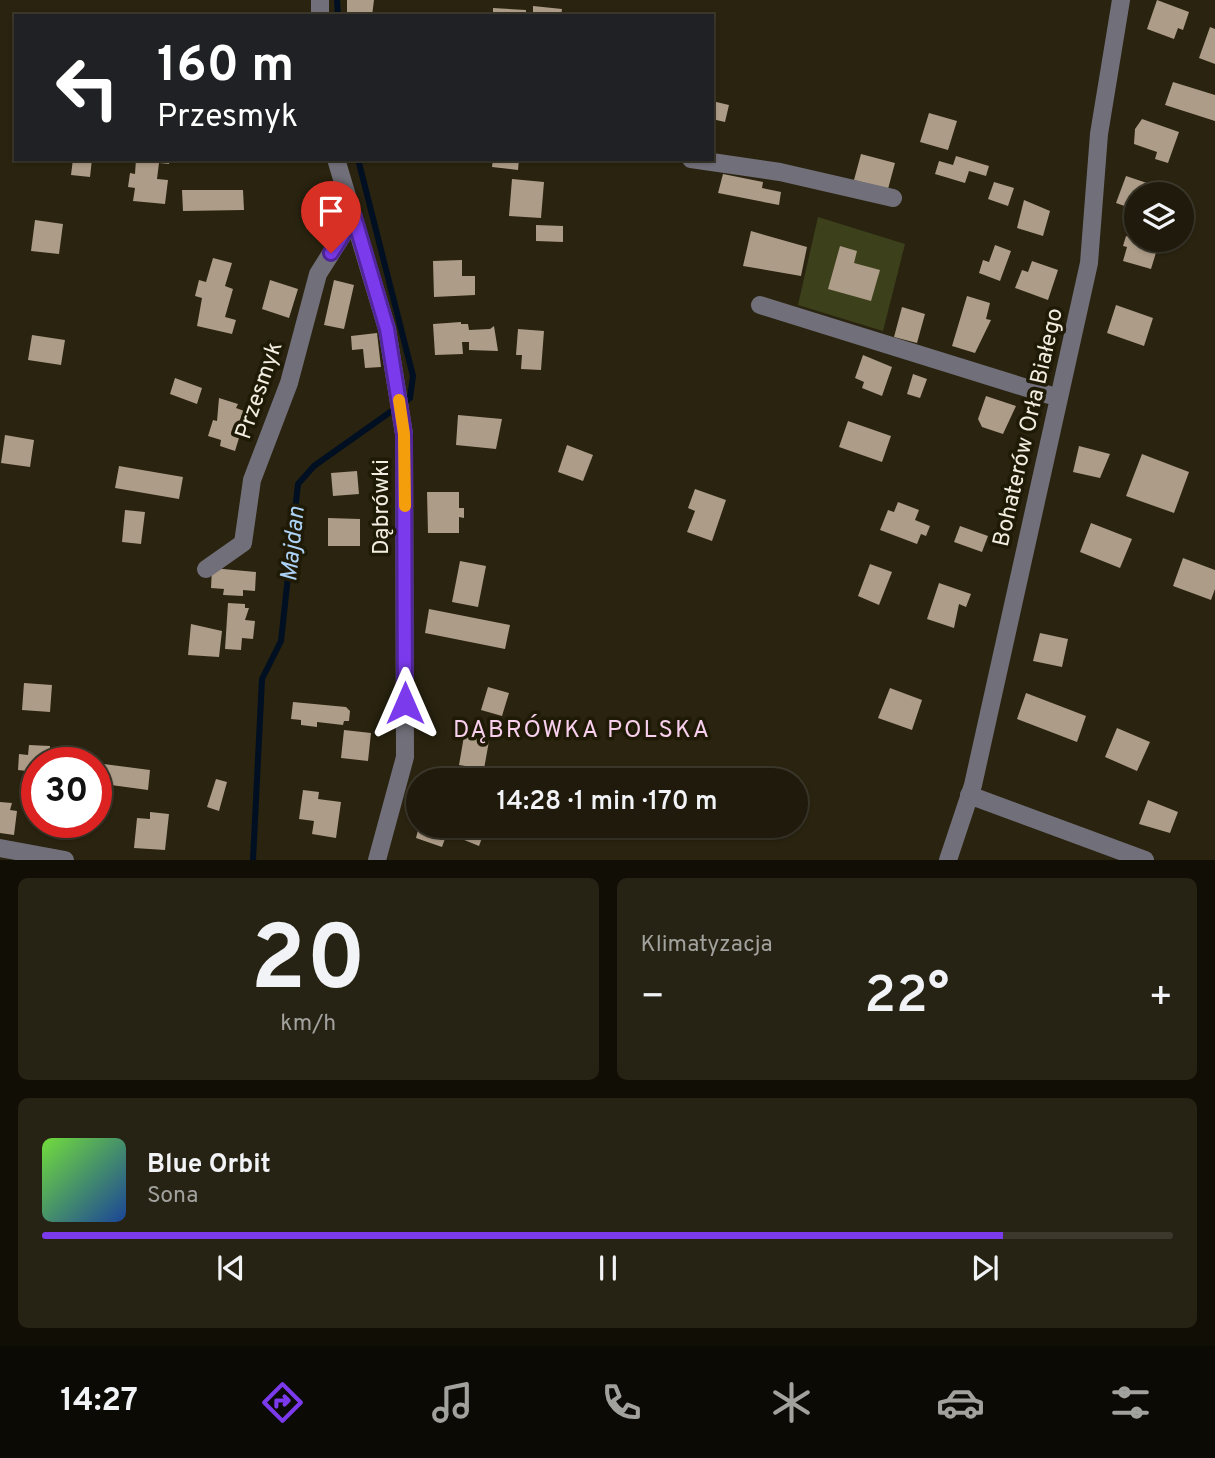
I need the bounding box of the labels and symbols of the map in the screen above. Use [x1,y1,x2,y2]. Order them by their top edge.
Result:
pin [301,181,361,253]
street label: Bohaterów Orła Białego [988,305,1071,550]
street label: Przesmyk [230,338,291,443]
street label: Dąbrówki [368,459,397,555]
water label: Majdan [275,505,313,583]
position arrow [368,666,442,740]
district label: DĄBRÓWKA POLSKA [453,714,711,746]
speed limit sign: 30 [21,747,112,838]

